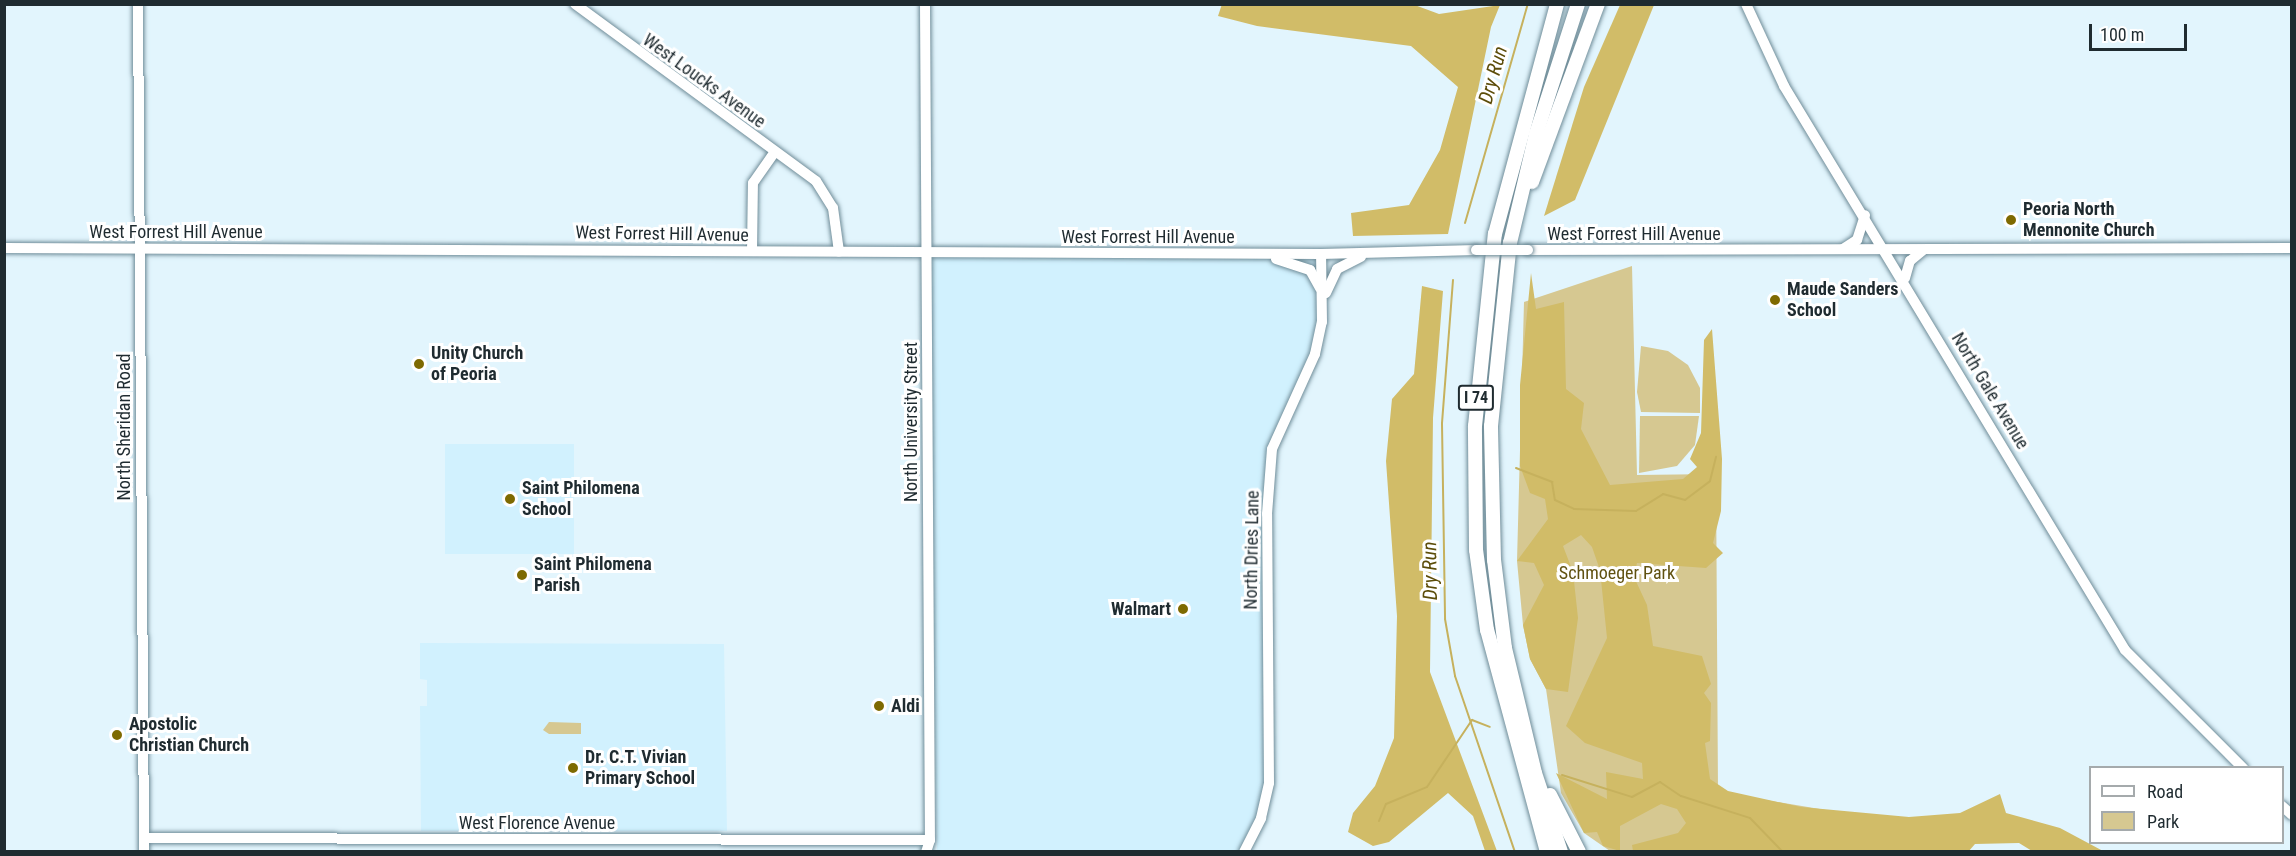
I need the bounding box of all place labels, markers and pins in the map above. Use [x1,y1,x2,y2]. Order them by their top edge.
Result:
place label: Peoria North Mennonite Church [2023,199,2155,242]
marker: Peoria North Mennonite Church [2004,213,2018,227]
place label: Maude Sanders School [1787,279,1898,322]
marker: Maude Sanders School [1768,293,1782,307]
place label: Unity Church of Peoria [431,343,523,386]
marker: Unity Church of Peoria [412,357,426,371]
place label: Saint Philomena School [522,478,640,520]
marker: Saint Philomena School [503,492,517,506]
place label: Saint Philomena Parish [534,554,652,596]
marker: Saint Philomena Parish [515,568,529,582]
place label: Walmart [1111,598,1171,620]
marker: Walmart [1176,602,1190,616]
place label: Aldi [891,695,920,717]
marker: Aldi [872,699,886,713]
place label: Apostolic Christian Church [129,714,249,756]
marker: Apostolic Christian Church [110,728,124,742]
place label: Dr. C.T. Vivian Primary School [585,747,695,789]
marker: Dr. C.T. Vivian Primary School [566,761,580,775]

